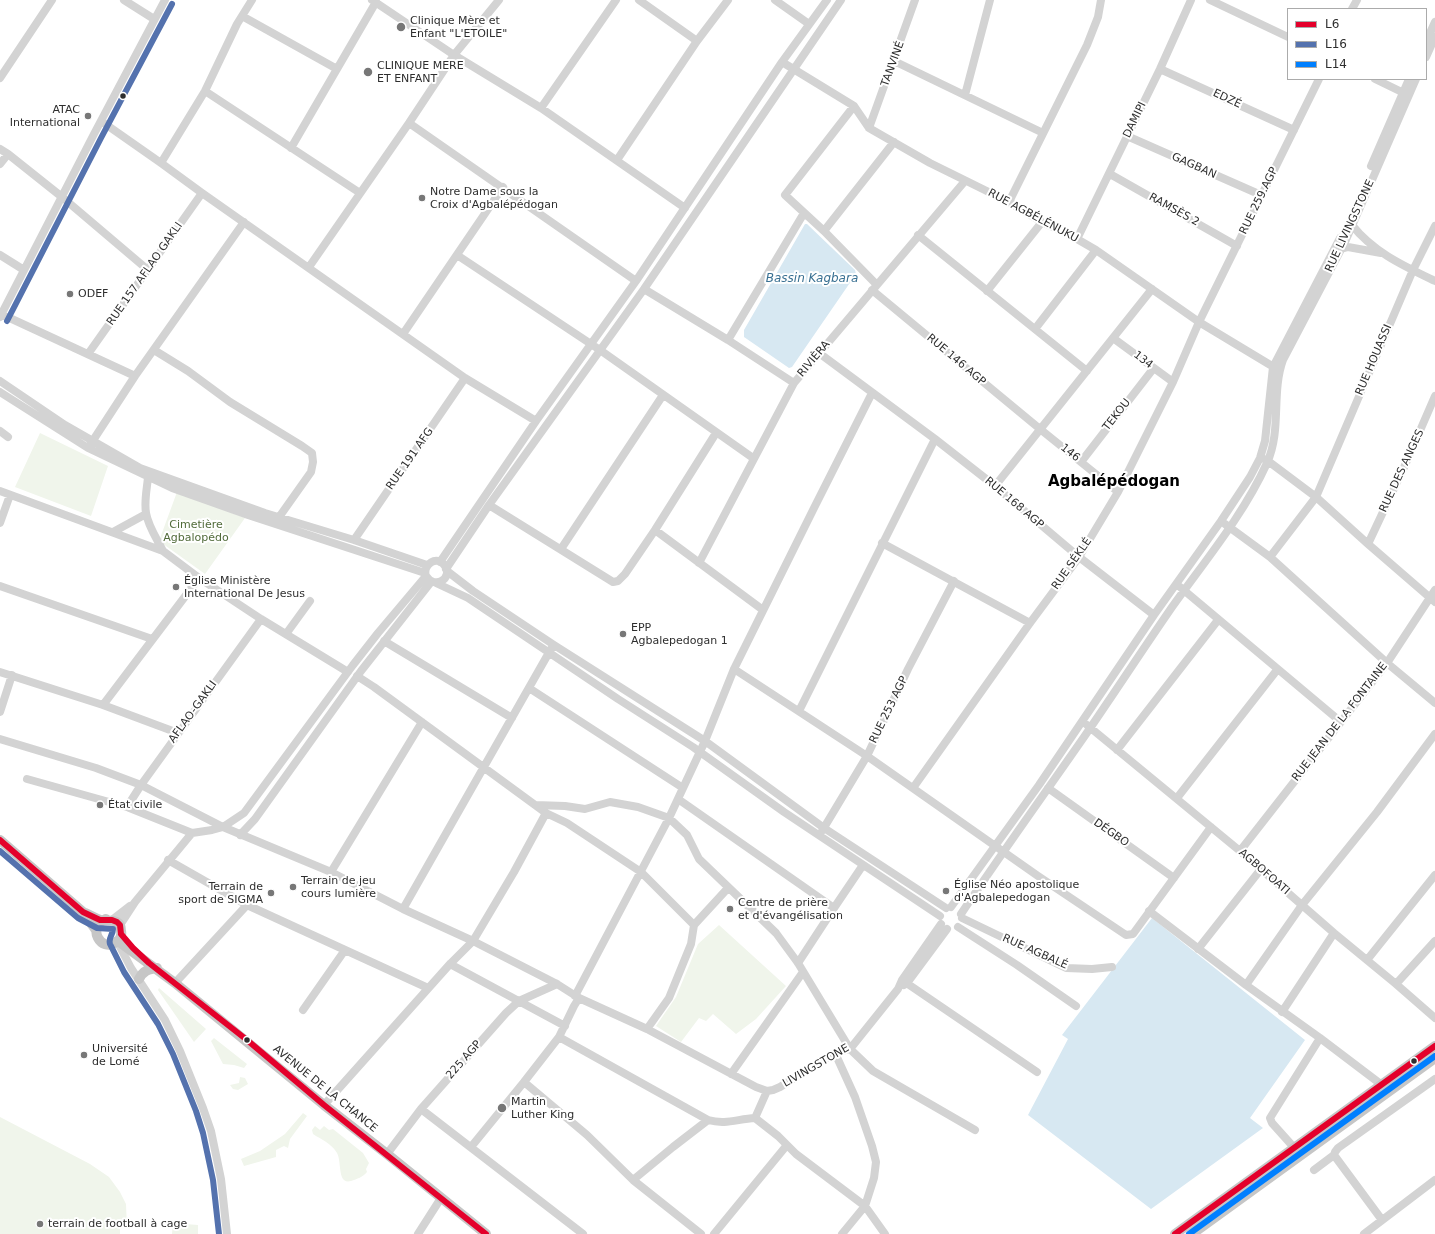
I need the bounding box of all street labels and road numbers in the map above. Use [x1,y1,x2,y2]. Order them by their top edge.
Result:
street label: TANVINÉ [879,39,907,89]
street label: EDZÉ [1211,87,1243,111]
street label: DAMIPI [1121,100,1149,140]
street label: GAGBAN [1170,150,1218,182]
street label: RUE 259.AGP [1237,165,1281,237]
street label: RUE LIVINGSTONE [1323,178,1377,274]
street label: RUE AGBÉLÉNUKU [985,187,1081,245]
street label: RAMSÈS 2 [1146,191,1202,229]
street label: RUE 157 AFLAO GAKLI [104,220,186,328]
street label: RUE HOUASSI [1353,323,1395,397]
street label: RUE 146 AGP [924,331,988,389]
street label: RIVIÈRA [795,338,833,380]
street label: 134 [1131,348,1155,372]
street label: TEKOU [1100,396,1134,434]
street label: RUE 191 AFG [384,425,436,493]
street label: RUE DES ANGES [1377,427,1427,515]
street label: 146 [1058,441,1082,465]
street label: RUE 168 AGP [982,474,1046,532]
street label: RUE SÉKLÉ [1049,535,1095,593]
street label: RUE JEAN DE LA FONTAINE [1290,660,1390,784]
street label: RUE 253 AGP [867,674,911,746]
street label: AFLAO-GAKLI [166,678,220,746]
street label: DÉGBO [1091,816,1131,850]
street label: AGBOFOATI [1236,846,1292,898]
street label: RUE AGBALÉ [1000,932,1070,972]
street label: 225 AGP [444,1038,484,1082]
street label: LIVINGSTONE [780,1042,852,1090]
street label: AVENUE DE LA CHANCE [270,1043,380,1135]

